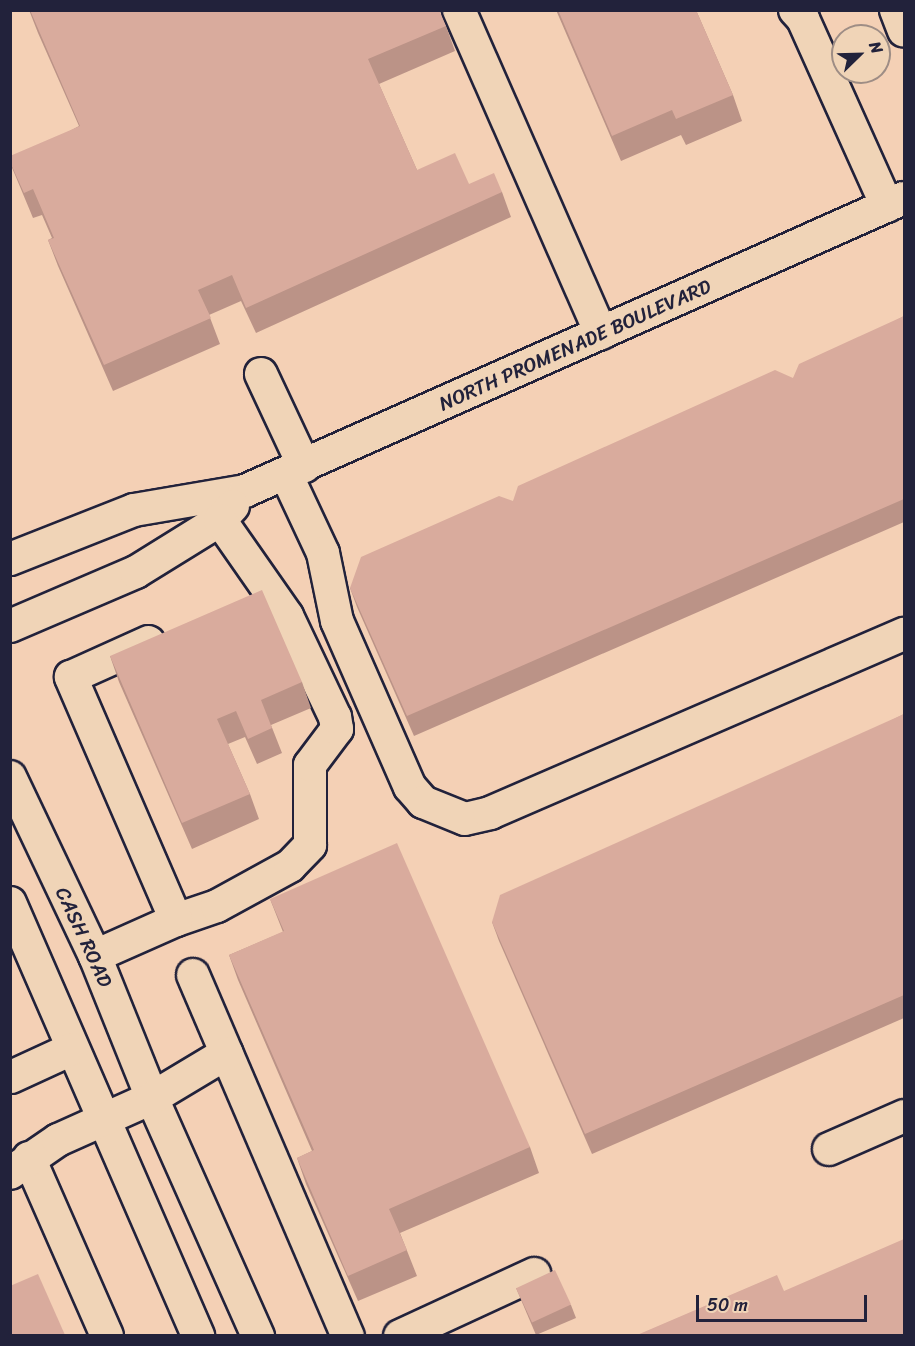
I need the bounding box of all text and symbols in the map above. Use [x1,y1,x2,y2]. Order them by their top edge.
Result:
north arrow [831,24,891,84]
text: N [861,37,892,58]
street label: NORTH PROMENADE BOULEVARD [435,274,715,416]
street label: CASH ROAD [50,883,118,991]
scale bar [699,1283,870,1321]
text: 50 m [707,1289,748,1321]

